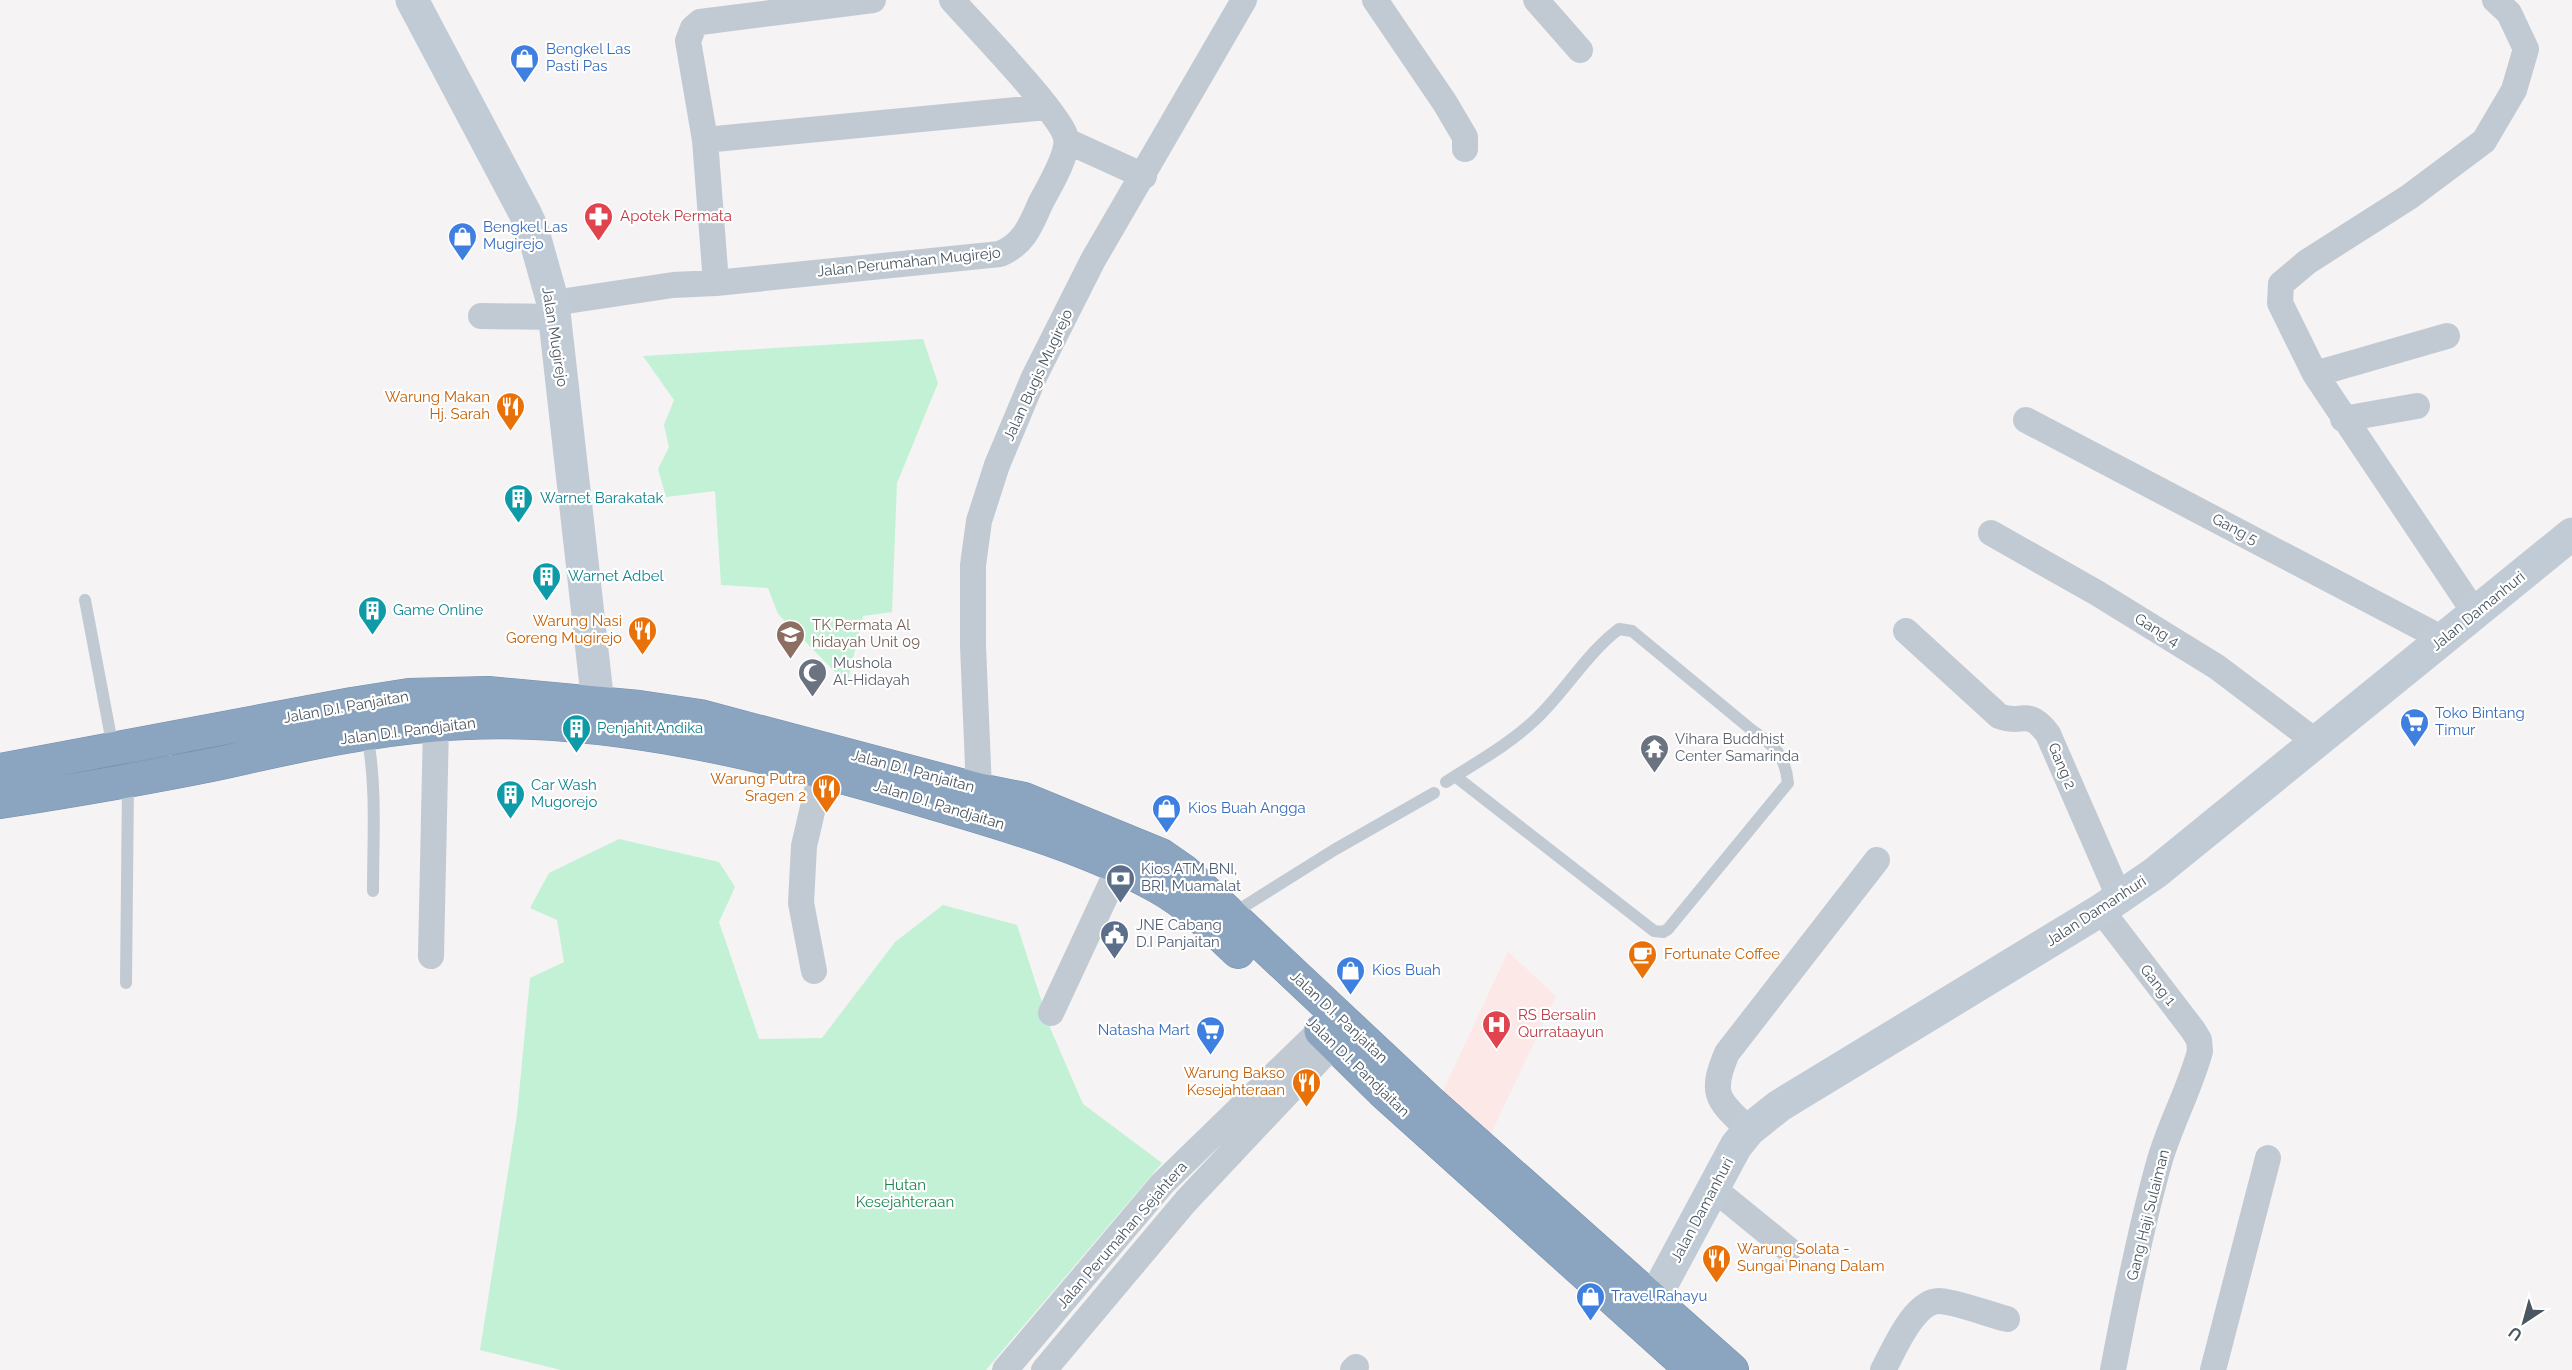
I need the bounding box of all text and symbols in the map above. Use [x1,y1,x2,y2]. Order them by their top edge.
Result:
place label: Bengkel Las Pasti Pas [546,40,631,75]
shop icon: Bengkel Las Pasti Pas [509,42,541,84]
pharmacy icon: Apotek Permata [583,200,615,242]
place label: Apotek Permata [620,207,732,225]
place label: Bengkel Las Mugirejo [483,218,568,253]
shop icon: Bengkel Las Mugirejo [446,220,478,262]
street label: Jalan Perumahan Mugirejo [816,243,1002,281]
street label: Jalan Mugirejo [538,286,572,388]
street label: Jalan Bugis Mugirejo [1000,306,1076,444]
place label: Warung Makan Hj. Sarah [385,388,490,423]
restaurant icon: Warung Makan Hj. Sarah [495,390,527,432]
building icon: Warnet Barakatak [503,482,535,524]
place label: Warnet Barakatak [540,489,663,507]
street label: Gang 5 [2209,510,2261,548]
building icon: Warnet Adbel [531,560,563,602]
place label: Warnet Adbel [568,567,665,585]
street label: Jalan Damanhuri [2427,568,2529,654]
building icon: Game Online [356,594,388,636]
place label: Game Online [393,601,483,619]
street label: Gang 4 [2131,609,2183,651]
place label: Warung Nasi Goreng Mugirejo [506,612,622,647]
restaurant icon: Warung Nasi Goreng Mugirejo [627,614,659,656]
place label: TK Permata Al hidayah Unit 09 [812,616,920,651]
school or university icon: TK Permata Al hidayah Unit 09 [775,618,807,660]
place label: Mushola Al-Hidayah [833,654,910,689]
mosque icon: Mushola Al-Hidayah [796,656,828,698]
street label: Jalan D.I. Panjaitan [282,687,410,727]
place label: Toko Bintang Timur [2435,704,2525,739]
supermarket icon: Toko Bintang Timur [2398,706,2430,748]
building icon: Penjahit Andika [560,712,592,754]
street label: Jalan D.I. Pandjaitan [339,714,477,748]
place label: Penjahit Andika [597,719,703,737]
place label: Vihara Buddhist Center Samarinda [1675,730,1799,765]
temple icon: Vihara Buddhist Center Samarinda [1638,732,1670,774]
street label: Gang 2 [2044,740,2080,792]
street label: Jalan D.I. Panjaitan [849,746,977,796]
place label: Warung Putra Sragen 2 [710,770,806,805]
restaurant icon: Warung Putra Sragen 2 [811,772,843,814]
place label: Car Wash Mugorejo [531,776,597,811]
street label: Jalan D.I. Pandjaitan [871,776,1007,834]
building icon: Car Wash Mugorejo [494,778,526,820]
shop icon: Kios Buah Angga [1151,792,1183,834]
place label: Kios Buah Angga [1188,799,1306,817]
place label: Kios ATM BNI, BRI, Muamalat [1141,860,1241,895]
bank icon: Kios ATM BNI, BRI, Muamalat [1104,862,1136,904]
street label: Jalan Damanhuri [2043,872,2149,950]
place label: JNE Cabang D.I Panjaitan [1136,916,1222,951]
public building icon: JNE Cabang D.I Panjaitan [1099,918,1131,960]
cafe icon: Fortunate Coffee [1627,938,1659,980]
place label: Fortunate Coffee [1664,945,1780,963]
shop icon: Kios Buah [1335,954,1367,996]
place label: Kios Buah [1372,961,1441,979]
street label: Gang 1 [2136,961,2180,1010]
street label: Jalan D.I. Panjaitan [1287,967,1391,1067]
place label: RS Bersalin Qurrataayun [1518,1006,1604,1041]
hospital icon: RS Bersalin Qurrataayun [1481,1008,1513,1050]
street label: Jalan D.I. Pandjaitan [1303,1013,1413,1121]
supermarket icon: Natasha Mart [1195,1014,1227,1056]
place label: Natasha Mart [1098,1021,1190,1039]
place label: Warung Bakso Kesejahteraan [1184,1064,1285,1099]
restaurant icon: Warung Bakso Kesejahteraan [1290,1066,1322,1108]
street label: Gang Haji Sulaiman [2123,1147,2173,1283]
street label: Jalan Damanhuri [1667,1155,1737,1265]
street label: Jalan Perumahan Sejahtera [1053,1158,1191,1312]
park label: Hutan Kesejahteraan [856,1176,954,1211]
place label: Warung Solata - Sungai Pinang Dalam [1737,1240,1885,1275]
restaurant icon: Warung Solata - Sungai Pinang Dalam [1700,1242,1732,1284]
shop icon: Travel Rahayu [1574,1280,1606,1322]
place label: Travel Rahayu [1611,1287,1708,1305]
north arrow [2494,1292,2554,1352]
text: U [2505,1323,2526,1345]

